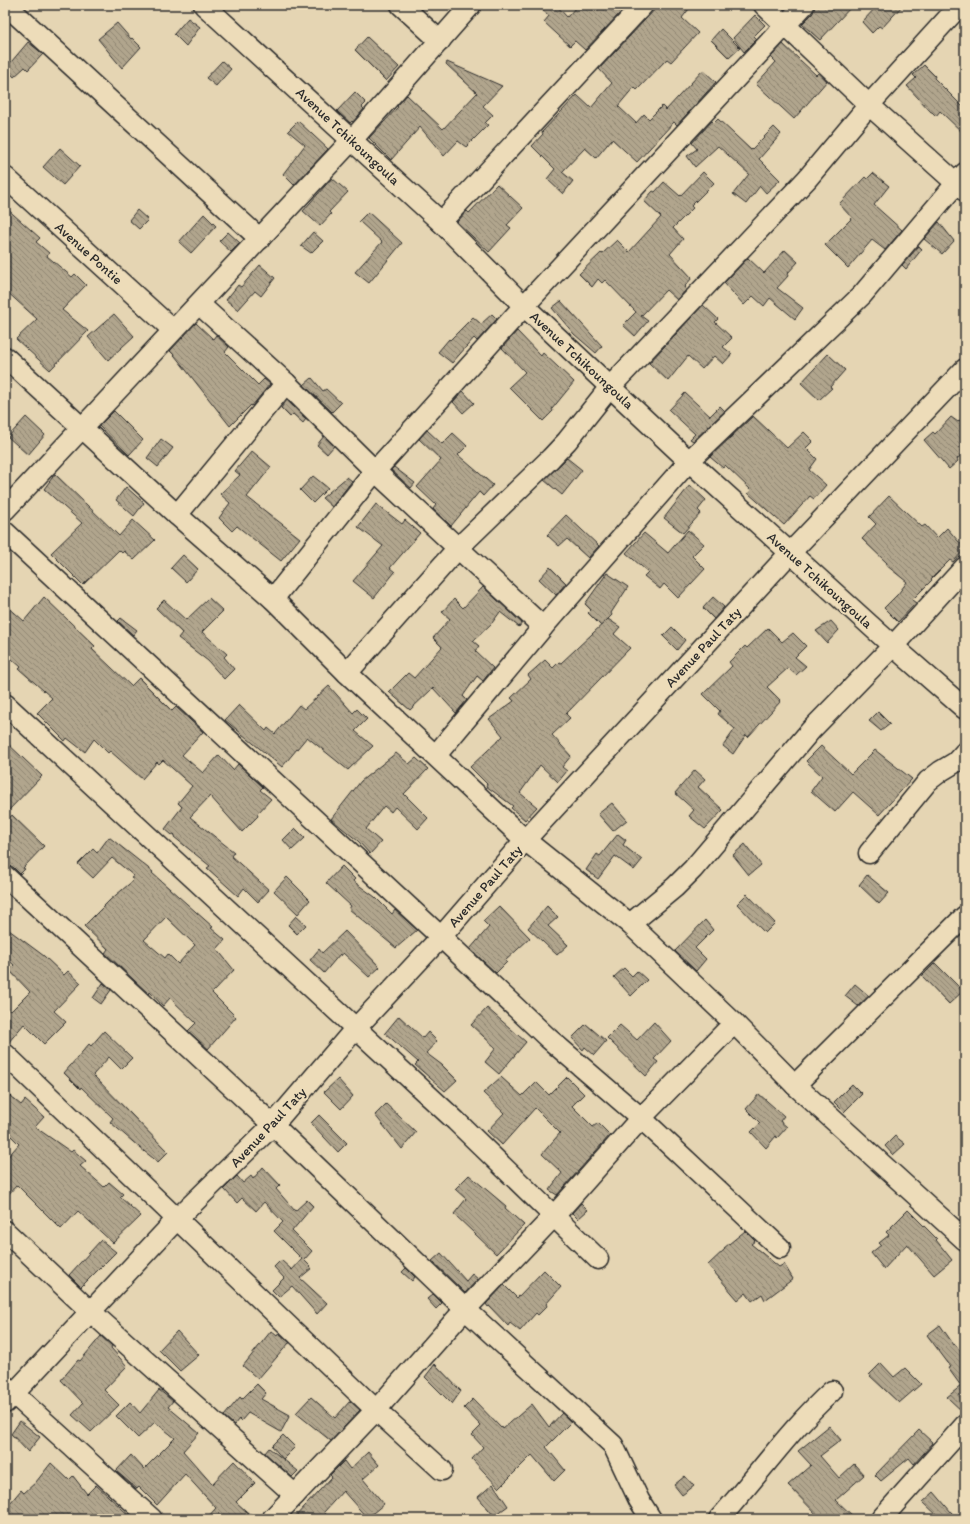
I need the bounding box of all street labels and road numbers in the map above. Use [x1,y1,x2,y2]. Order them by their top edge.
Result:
street label: Avenue Tchikoungoula [292,84,404,189]
street label: Avenue Pontie [51,219,126,288]
street label: Avenue Tchikoungoula [526,308,638,413]
street label: Avenue Tchikoungoula [764,529,876,633]
street label: Avenue Paul Taty [662,603,745,691]
street label: Avenue Paul Taty [445,841,526,931]
street label: Avenue Paul Taty [227,1083,310,1171]

